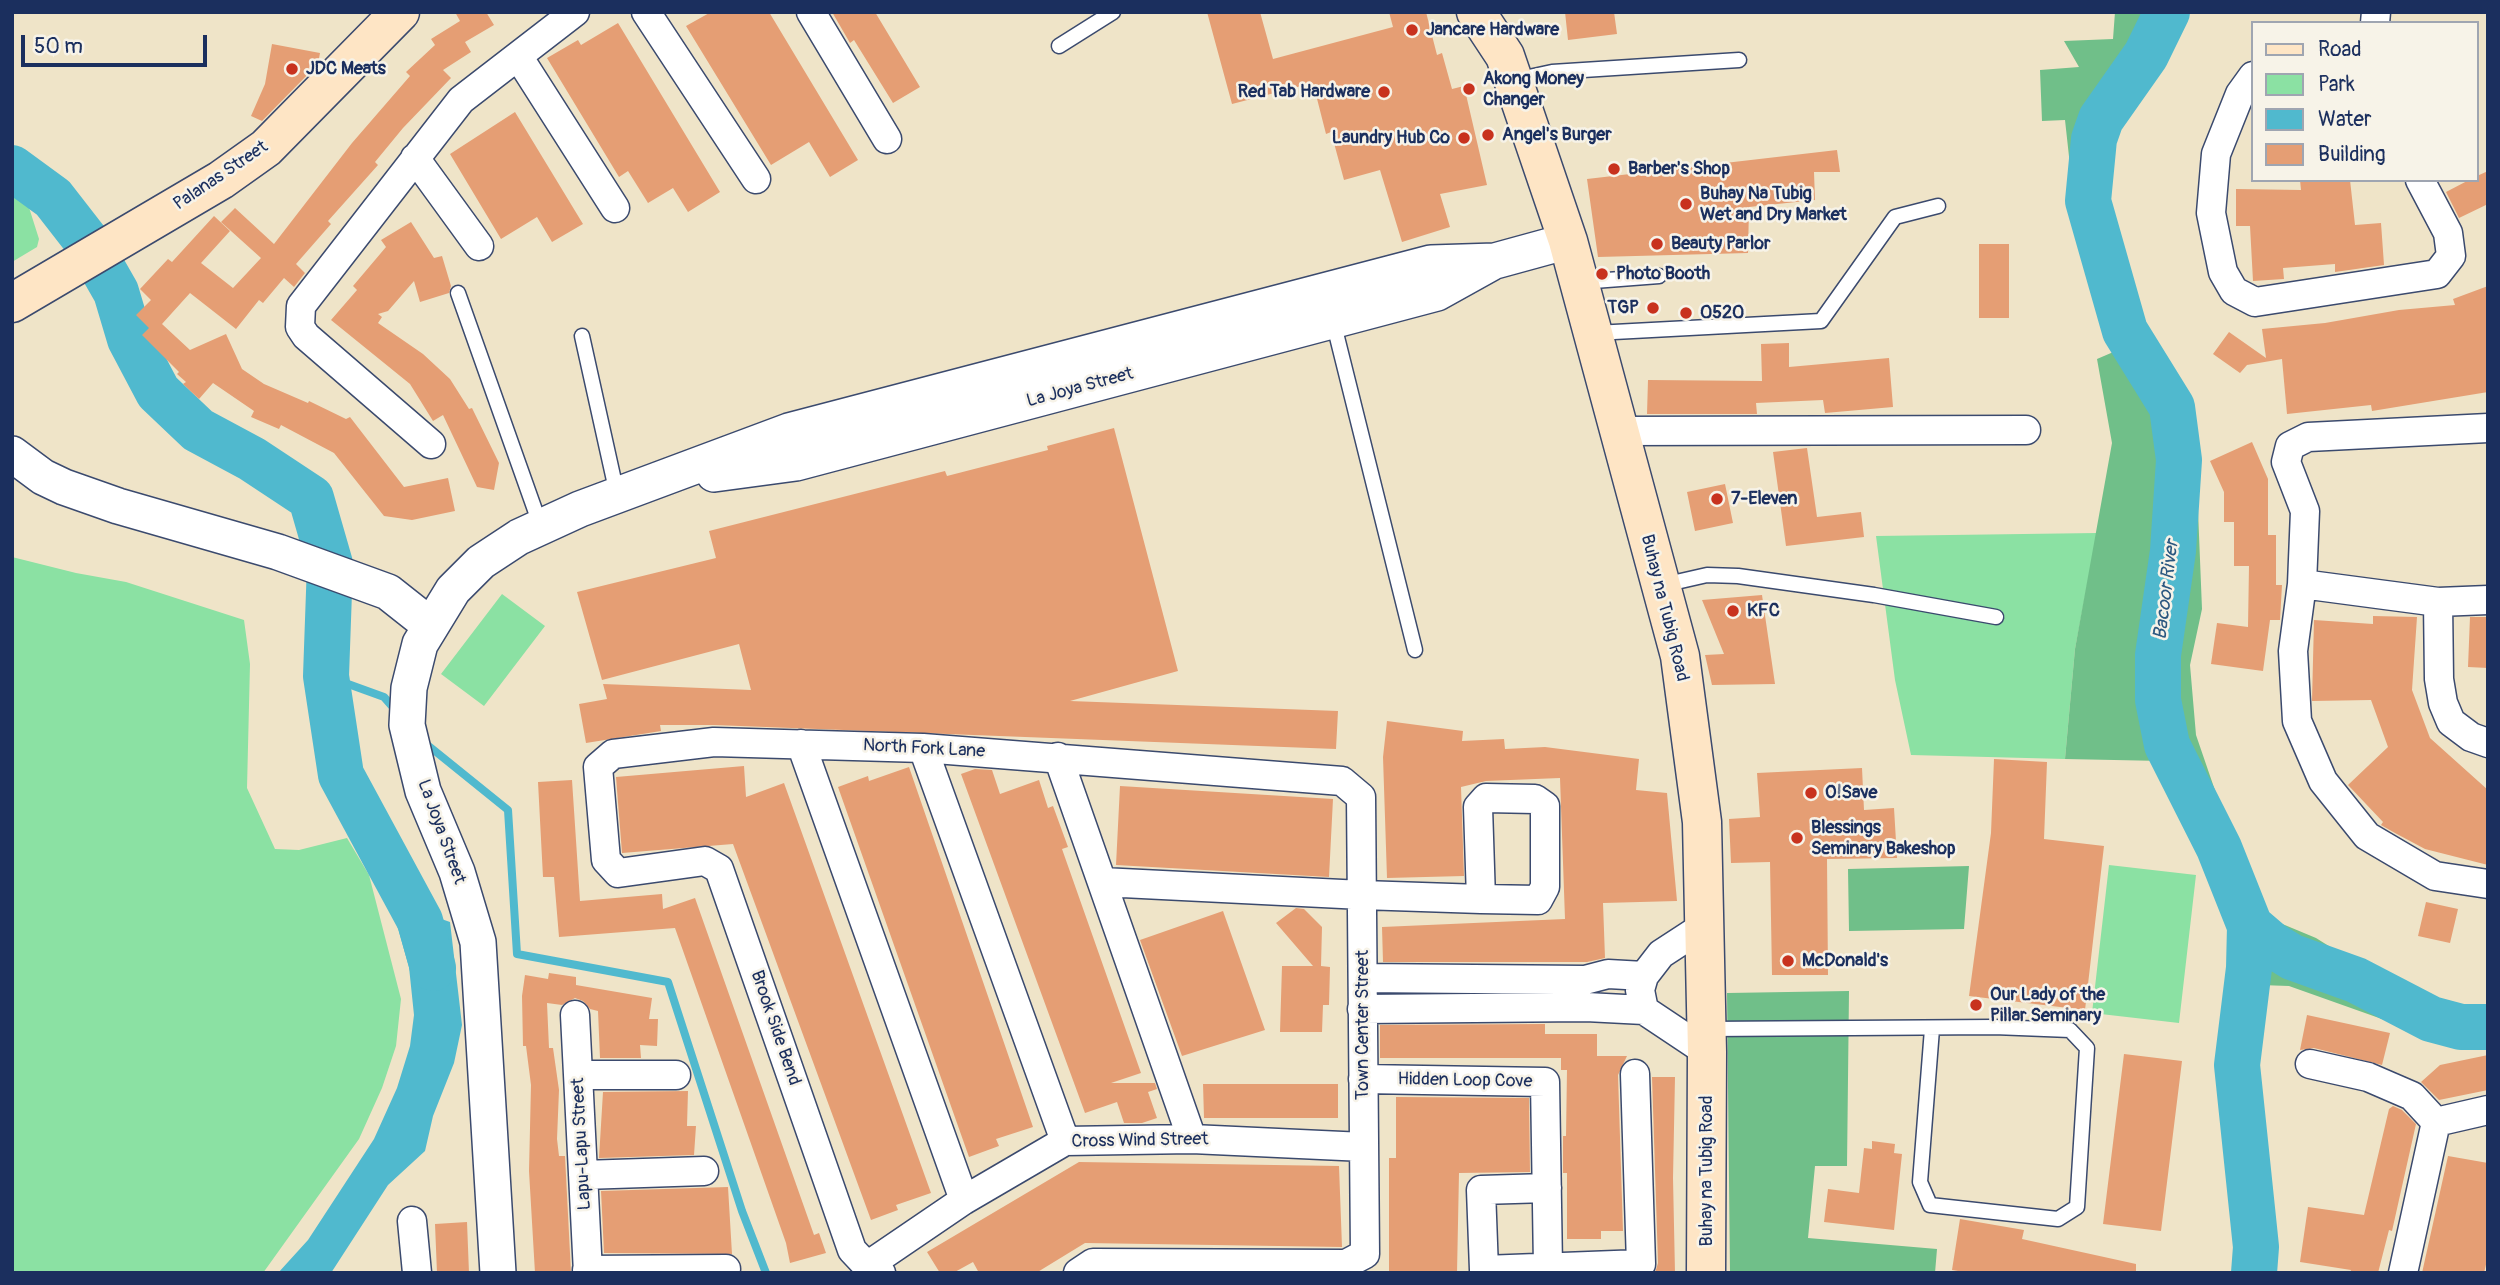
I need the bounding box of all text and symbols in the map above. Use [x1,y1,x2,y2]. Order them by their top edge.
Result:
place label: Jancare Hardware [1426,19,1559,41]
scale bar [24,21,210,65]
legend [2252,21,2479,182]
marker: Jancare Hardware [1404,22,1420,38]
text: 50 m [34,33,83,60]
text: Road [2318,36,2362,63]
place label: JDC Meats [306,58,386,80]
marker: JDC Meats [284,61,300,77]
place label: Akong Money Changer [1483,68,1584,110]
text: Park [2318,71,2355,98]
place label: Red Tab Hardware [1238,81,1370,103]
marker: Akong Money Changer [1461,81,1477,97]
marker: Red Tab Hardware [1376,84,1392,100]
text: Water [2318,106,2371,133]
place label: Angel's Burger [1502,124,1612,146]
place label: Laundry Hub Co [1332,127,1450,149]
marker: Angel's Burger [1480,127,1496,143]
marker: Laundry Hub Co [1456,130,1472,146]
street label: Palanas Street [170,137,272,215]
text: Building [2318,141,2385,168]
place label: Barber's Shop [1628,158,1730,180]
marker: Barber's Shop [1606,161,1622,177]
place label: Buhay Na Tubig Wet and Dry Market [1700,183,1847,226]
marker: Buhay Na Tubig Wet and Dry Market [1678,196,1694,212]
place label: Beauty Parlor [1671,233,1770,255]
marker: Beauty Parlor [1649,236,1665,252]
place label: Photo Booth [1616,263,1710,285]
marker: Photo Booth [1594,266,1610,282]
place label: TGP [1607,297,1639,319]
marker: TGP [1645,300,1661,316]
place label: 0520 [1700,302,1744,324]
marker: 0520 [1678,305,1694,321]
street label: La Joya Street [1024,363,1136,413]
place label: 7-Eleven [1731,488,1798,510]
marker: 7-Eleven [1709,491,1725,507]
street label: Buhay na Tubig Road [1635,532,1693,684]
water label: Bacoor River [2150,539,2184,641]
place label: KFC [1747,600,1780,622]
marker: KFC [1725,603,1741,619]
street label: North Fork Lane [862,735,986,763]
street label: La Joya Street [412,777,470,887]
place label: O!Save [1825,782,1877,804]
marker: O!Save [1803,785,1819,801]
place label: Blessings Seminary Bakeshop [1811,817,1956,860]
marker: Blessings Seminary Bakeshop [1789,830,1805,846]
street label: Town Center Street [1352,950,1374,1100]
place label: McDonald's [1802,950,1888,972]
marker: McDonald's [1780,953,1796,969]
street label: Brook Side Bend [745,968,805,1088]
place label: Our Lady of the Pillar Seminary [1990,984,2105,1026]
marker: Our Lady of the Pillar Seminary [1968,997,1984,1013]
street label: Hidden Loop Cove [1397,1069,1533,1093]
street label: Lapu-Lapu Street [568,1077,596,1211]
street label: Buhay na Tubig Road [1696,1096,1718,1246]
street label: Cross Wind Street [1071,1129,1209,1153]

